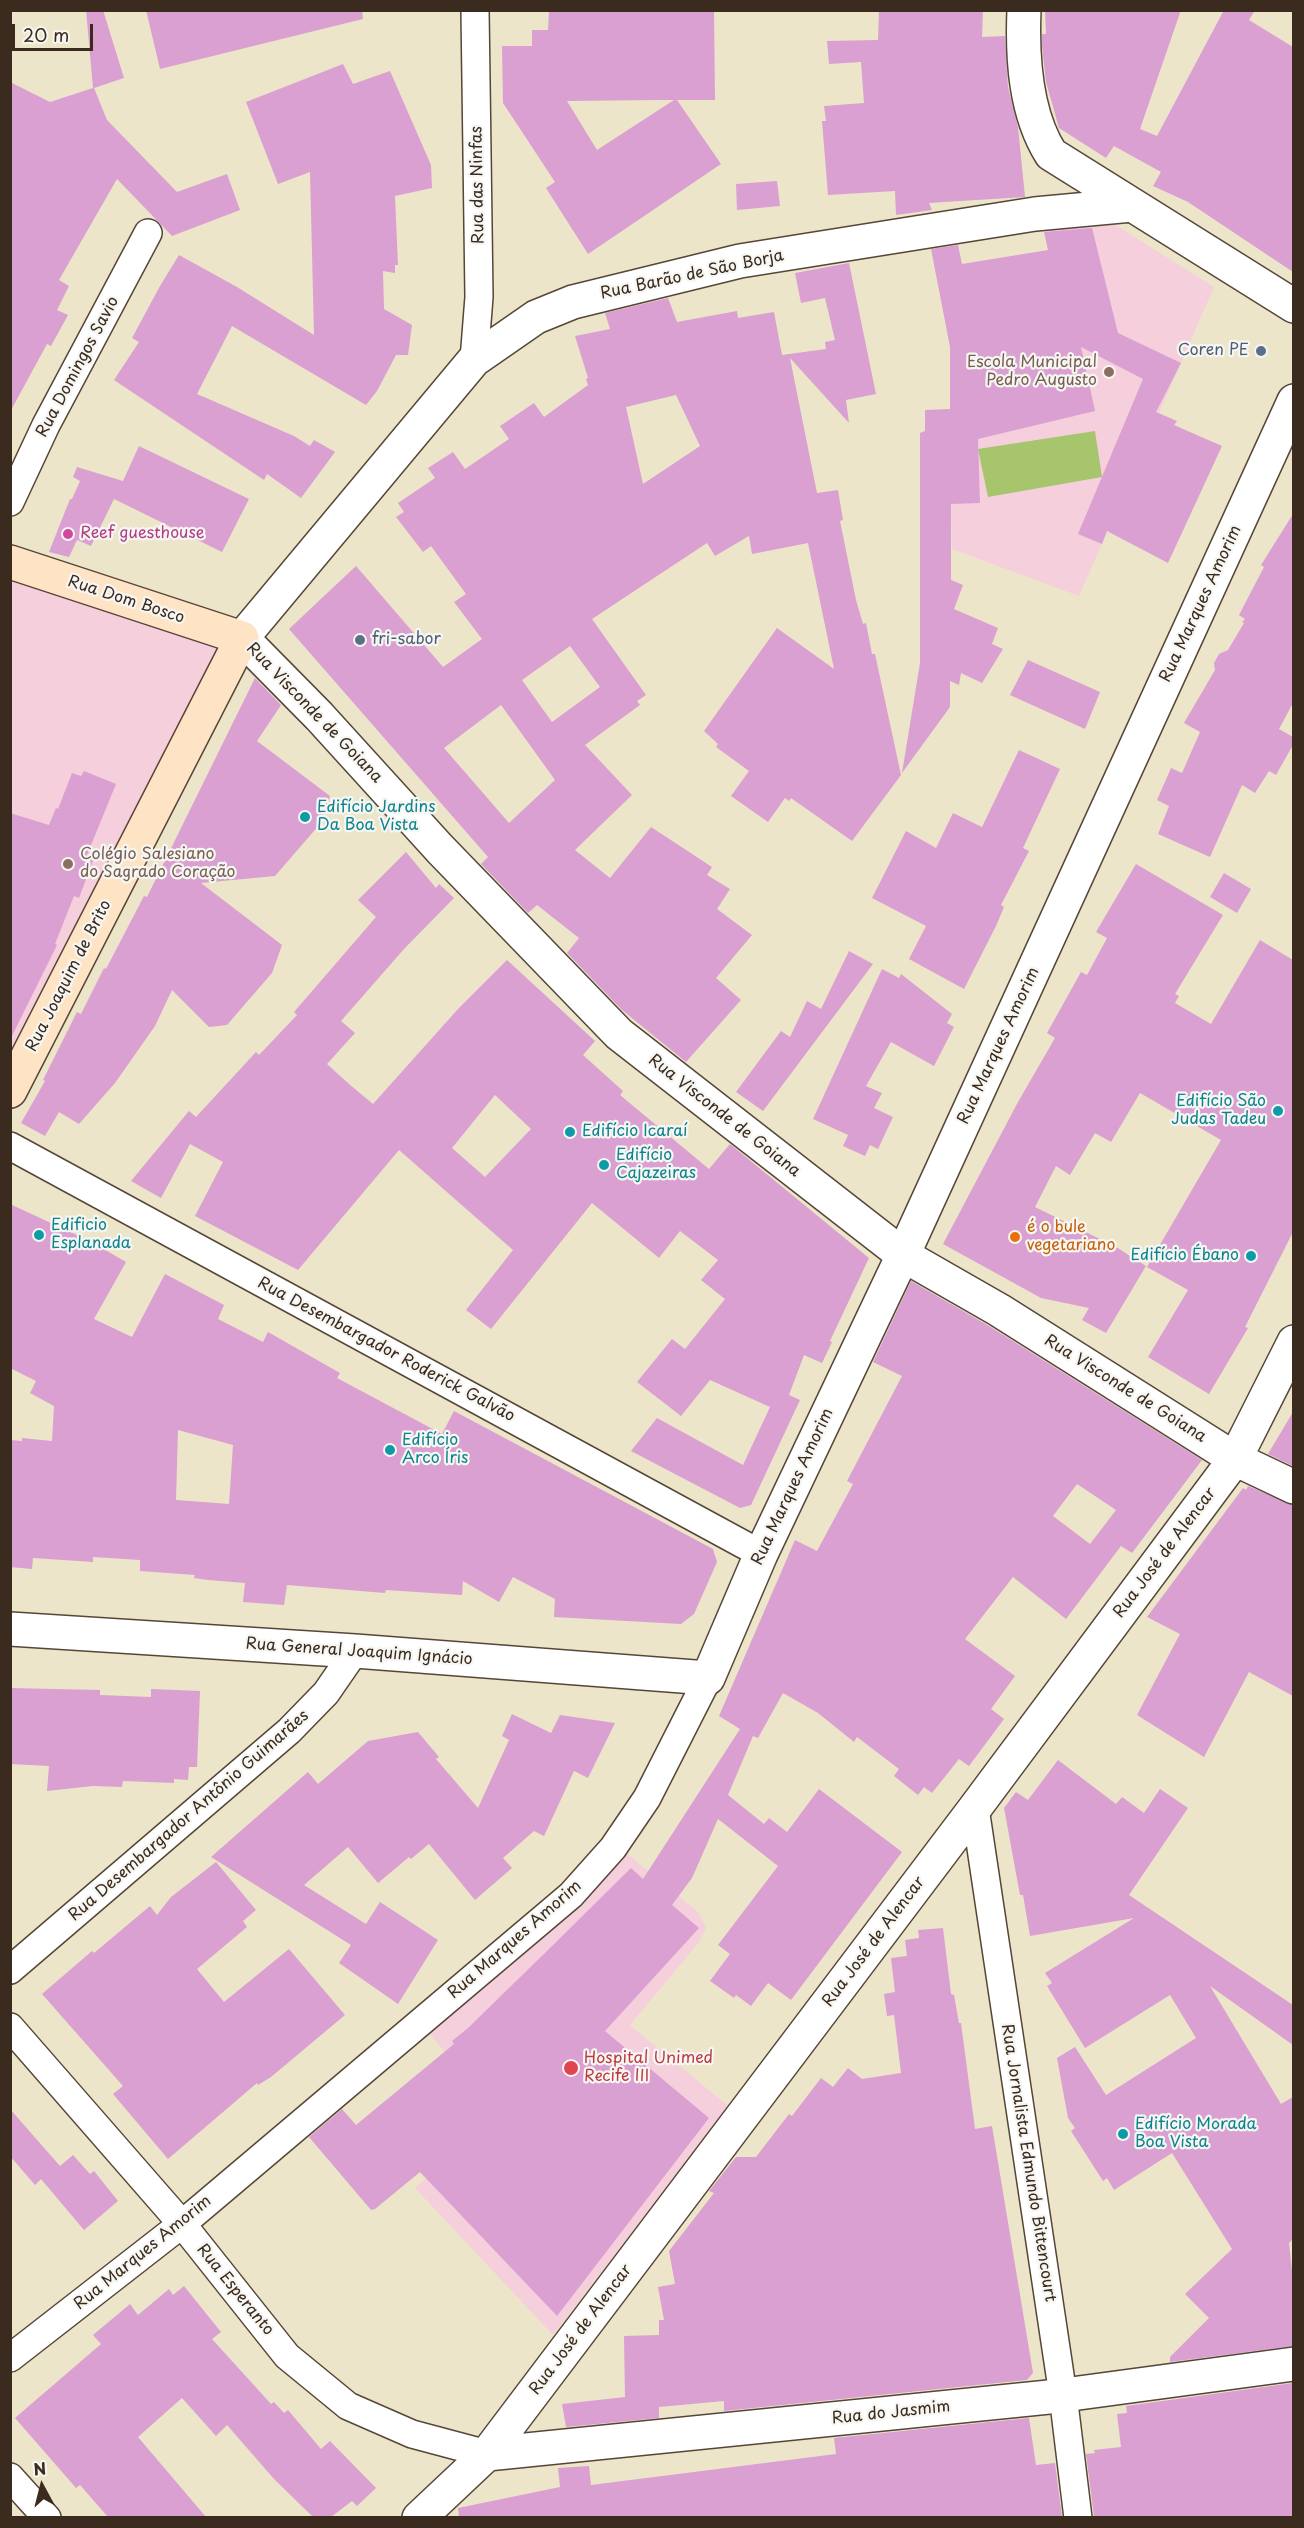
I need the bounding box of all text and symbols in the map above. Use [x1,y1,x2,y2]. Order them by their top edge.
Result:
scale bar [15,12,96,50]
text: 20 m [23,21,69,48]
street label: Rua das Ninfas [467,126,489,244]
street label: Rua Barão de São Borja [599,246,785,304]
street label: Rua Domingos Savio [33,293,123,441]
place label: Coren PE [1178,341,1249,361]
marker: Coren PE [1254,344,1268,358]
place label: Escola Municipal Pedro Augusto [967,353,1097,391]
marker: Escola Municipal Pedro Augusto [1102,365,1116,379]
street label: Rua Marques Amorim [1156,523,1246,685]
place label: Reef guesthouse [80,524,204,544]
marker: Reef guesthouse [61,527,75,541]
street label: Rua Dom Bosco [65,572,187,628]
place label: fri-sabor [372,630,441,650]
marker: fri-sabor [353,633,367,647]
street label: Rua Visconde de Goiana [242,639,386,787]
place label: Edifício Jardins Da Boa Vista [317,798,435,836]
marker: Edifício Jardins Da Boa Vista [298,810,312,824]
place label: Colégio Salesiano do Sagrado Coração [80,845,236,883]
marker: Colégio Salesiano do Sagrado Coração [61,857,75,871]
street label: Rua Joaquim de Brito [22,897,116,1055]
street label: Rua Marques Amorim [954,965,1044,1127]
street label: Rua Visconde de Goiana [644,1051,804,1181]
place label: Edifício São Judas Tadeu [1171,1092,1266,1130]
marker: Edifício São Judas Tadeu [1271,1104,1285,1118]
place label: Edifício Icaraí [582,1122,687,1142]
marker: Edifício Icaraí [563,1125,577,1139]
place label: Edifício Cajazeiras [616,1146,696,1184]
marker: Edifício Cajazeiras [597,1158,611,1172]
place label: Edificio Esplanada [51,1216,131,1254]
place label: é o bule vegetariano [1027,1218,1115,1256]
marker: Edificio Esplanada [32,1228,46,1242]
marker: é o bule vegetariano [1008,1230,1022,1244]
place label: Edifício Ébano [1130,1246,1239,1266]
marker: Edifício Ébano [1244,1249,1258,1263]
street label: Rua Desembargador Roderick Galvão [254,1274,518,1426]
street label: Rua Visconde de Goiana [1040,1331,1210,1447]
street label: Rua Marques Amorim [748,1406,838,1568]
place label: Edifício Arco Íris [402,1431,468,1469]
marker: Edifício Arco Íris [383,1443,397,1457]
street label: Rua José de Alencar [1110,1484,1220,1622]
street label: Rua General Joaquim Ignácio [245,1634,473,1670]
street label: Rua Desembargador Antônio Guimarães [65,1706,313,1926]
street label: Rua José de Alencar [819,1873,929,2011]
street label: Rua Marques Amorim [444,1877,586,2003]
street label: Rua Jornalista Edmundo Bittencourt [997,2023,1059,2303]
place label: Hospital Unimed Recife III [584,2049,713,2087]
marker: Hospital Unimed Recife III [562,2059,580,2077]
place label: Edifício Morada Boa Vista [1135,2115,1257,2153]
marker: Edifício Morada Boa Vista [1116,2127,1130,2141]
street label: Rua Marques Amorim [71,2192,215,2314]
street label: Rua Esperanto [192,2240,278,2340]
street label: Rua José de Alencar [526,2261,636,2399]
street label: Rua do Jasmim [831,2397,951,2429]
text: N [32,2455,48,2481]
north arrow [12,2456,72,2516]

